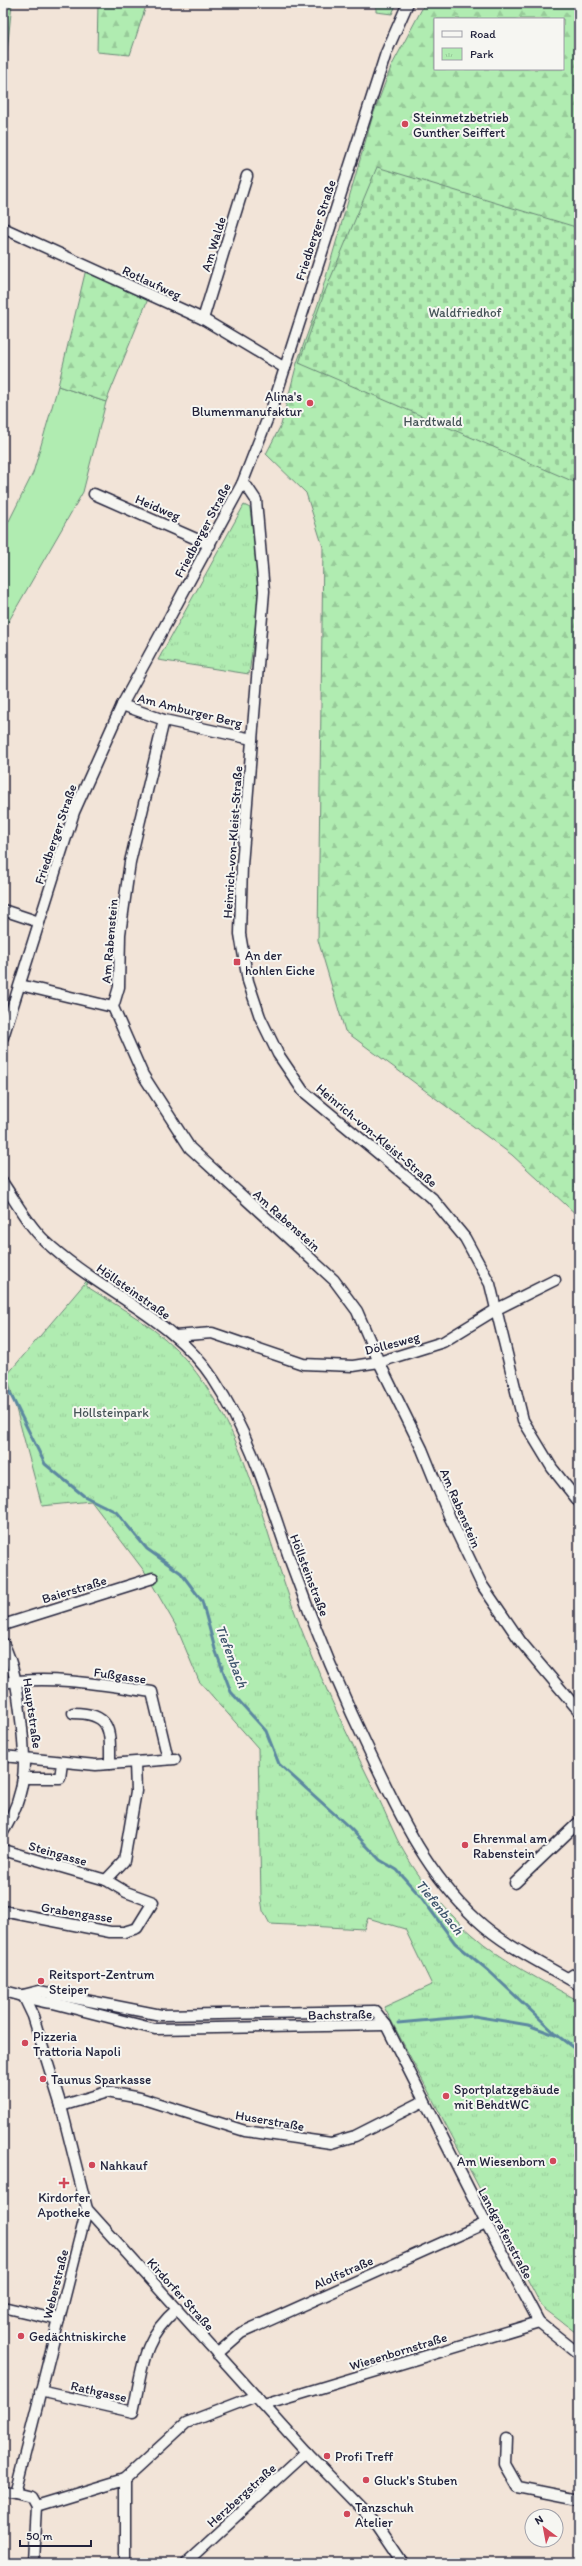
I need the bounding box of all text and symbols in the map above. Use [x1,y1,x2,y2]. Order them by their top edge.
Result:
legend [434,18,564,70]
text: Road [470,27,496,41]
text: Park [470,47,494,61]
place label: Steinmetzbetrieb Gunther Seiffert [413,110,509,140]
marker: Steinmetzbetrieb Gunther Seiffert [400,119,410,129]
street label: Friedberger Straße [292,178,339,282]
street label: Am Walde [198,215,229,273]
street label: Rotlaufweg [120,262,184,303]
park label: Waldfriedhof [428,305,502,320]
place label: Alina's Blumenmanufaktur [192,389,303,419]
marker: Alina's Blumenmanufaktur [305,398,315,408]
park label: Hardtwald [404,414,462,429]
street label: Friedberger Straße [171,480,234,580]
street label: Heidweg [133,491,183,524]
street label: Am Amburger Berg [136,690,244,731]
street label: Heinrich-von-Kleist-Straße [220,765,245,919]
street label: Friedberger Straße [31,782,80,886]
street label: Am Rabenstein [98,898,121,984]
place label: An der hohlen Eiche [245,948,315,978]
marker: An der hohlen Eiche [232,957,242,967]
street label: Heinrich-von-Kleist-Straße [313,1080,440,1190]
street label: Am Rabenstein [250,1186,324,1255]
street label: Höllsteinstraße [94,1260,174,1322]
street label: Döllesweg [363,1329,422,1358]
park label: Höllsteinpark [73,1405,149,1420]
street label: Am Rabenstein [437,1466,484,1551]
street label: Höllsteinstraße [287,1532,332,1618]
street label: Baierstraße [40,1573,108,1606]
water label: Tiefenbach [212,1622,252,1691]
street label: Fußgasse [93,1664,147,1687]
street label: Hauptstraße [20,1677,45,1749]
place label: Ehrenmal am Rabenstein [473,1831,547,1861]
street label: Steingasse [27,1838,89,1869]
marker: Ehrenmal am Rabenstein [460,1840,470,1850]
water label: Tiefenbach [412,1876,467,1939]
street label: Grabengasse [40,1899,114,1926]
place label: Reitsport-Zentrum Steiper [49,1967,155,1997]
marker: Reitsport-Zentrum Steiper [36,1976,46,1986]
street label: Bachstraße [308,2006,372,2023]
place label: Pizzeria Trattoria Napoli [33,2029,121,2059]
marker: Pizzeria Trattoria Napoli [20,2038,30,2048]
place label: Taunus Sparkasse [51,2072,151,2087]
marker: Taunus Sparkasse [38,2074,48,2084]
place label: Sportplatzgebäude mit BehdtWC [454,2082,559,2112]
marker: Sportplatzgebäude mit BehdtWC [441,2091,451,2101]
street label: Huserstraße [234,2107,305,2134]
place label: Am Wiesenborn [457,2154,546,2169]
marker: Am Wiesenborn [548,2156,558,2166]
place label: Nahkauf [100,2158,148,2173]
marker: Nahkauf [87,2160,97,2170]
marker: Kirdorfer Apotheke [59,2178,69,2188]
street label: Landgrafenstraße [475,2185,536,2281]
place label: Kirdorfer Apotheke [38,2190,90,2220]
street label: Weberstraße [40,2248,71,2321]
street label: Alolfstraße [311,2253,375,2292]
street label: Kirdorfer Straße [144,2255,217,2334]
place label: Gedächtniskirche [29,2329,126,2344]
street label: Wiesenbornstraße [347,2329,449,2373]
marker: Gedächtniskirche [16,2331,26,2341]
street label: Rathgasse [69,2378,128,2405]
place label: Profi Treff [335,2449,394,2464]
marker: Profi Treff [322,2451,332,2461]
street label: Herzbergstraße [204,2460,279,2530]
place label: Gluck's Stuben [374,2473,458,2488]
marker: Gluck's Stuben [361,2475,371,2485]
place label: Tanzschuh Atelier [355,2500,414,2530]
north arrow [524,2508,564,2548]
marker: Tanzschuh Atelier [342,2509,352,2519]
text: N [532,2512,546,2527]
scale bar [20,2522,91,2548]
text: 50 m [26,2529,52,2543]

